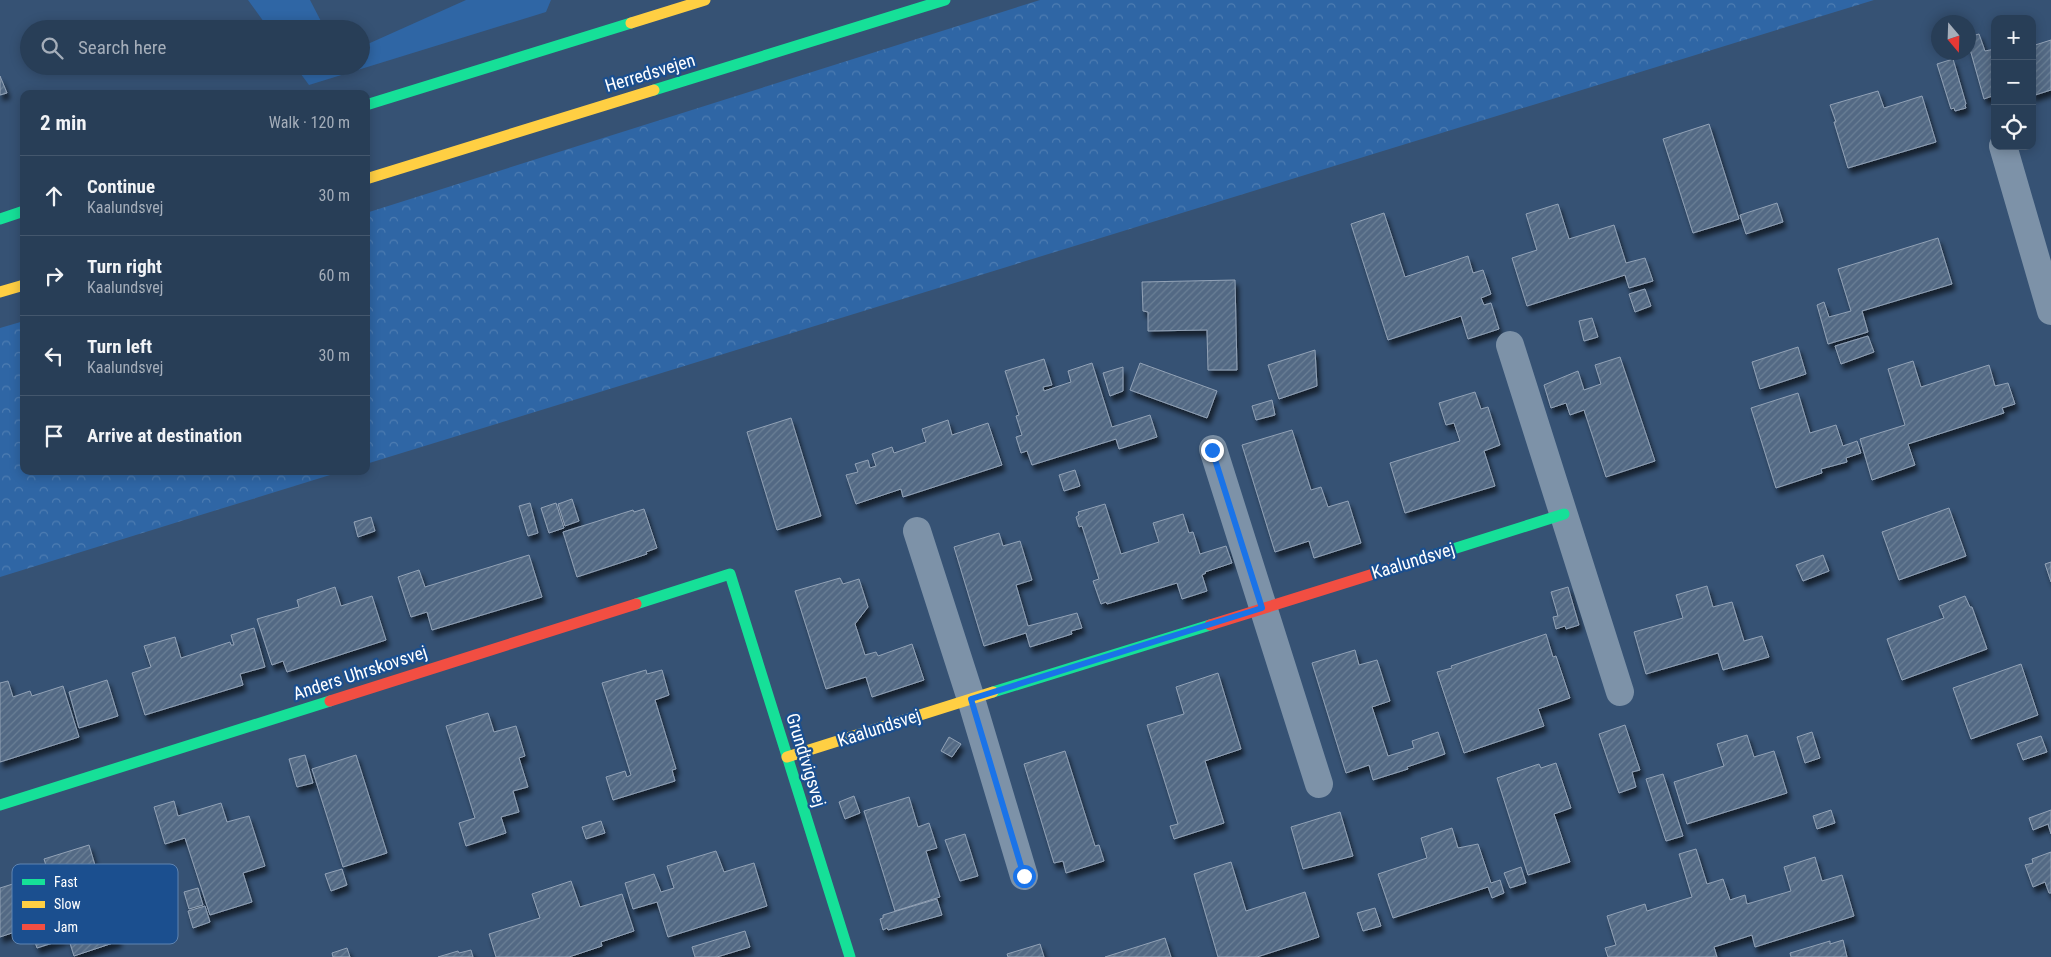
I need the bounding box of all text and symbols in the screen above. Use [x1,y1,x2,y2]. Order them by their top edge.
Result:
north arrow [1931,15,1976,60]
map controls [1991,15,2036,150]
button: + [1991,15,2036,60]
search box [20,20,370,75]
icon: search [38,34,66,62]
text: Search here [78,36,166,59]
street label: Herredsvejen [602,49,697,96]
button: − [1991,60,2036,105]
button: locate [1991,105,2036,150]
text: 2 min [40,111,87,135]
text: Walk · 120 m [269,113,350,132]
text: Continue [87,175,155,198]
icon: ahead [40,182,68,210]
text: 30 m [318,186,350,205]
text: Kaalundsvej [87,198,163,217]
text: Turn right [87,255,162,278]
icon: right [40,262,68,290]
text: 60 m [318,266,350,285]
text: Kaalundsvej [87,278,163,297]
text: Turn left [87,335,152,358]
icon: left [40,342,68,370]
text: 30 m [318,346,350,365]
text: Kaalundsvej [87,358,163,377]
icon: arrive [40,422,68,450]
text: Arrive at destination [87,424,242,447]
route end [1201,439,1224,462]
street label: Kaalundsvej [1369,538,1457,583]
street label: Anders Uhrskovsvej [290,641,430,704]
street label: Kaalundsvej [835,704,923,751]
street label: Grundtvigsvej [782,711,831,809]
legend [12,864,178,944]
route start [1013,865,1036,888]
text: Fast [54,874,78,890]
text: Slow [54,896,81,912]
text: Jam [54,919,78,935]

